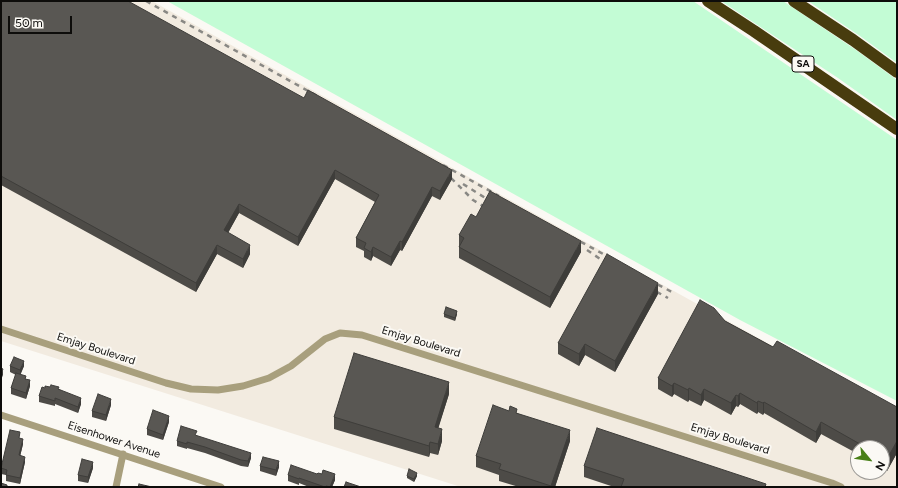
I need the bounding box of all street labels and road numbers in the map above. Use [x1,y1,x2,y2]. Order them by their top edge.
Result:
road number: SA [792,56,814,72]
street label: Emjay Boulevard [380,324,462,360]
street label: Emjay Boulevard [55,330,137,368]
street label: Eisenhower Avenue [66,419,162,461]
street label: Emjay Boulevard [689,421,771,457]

